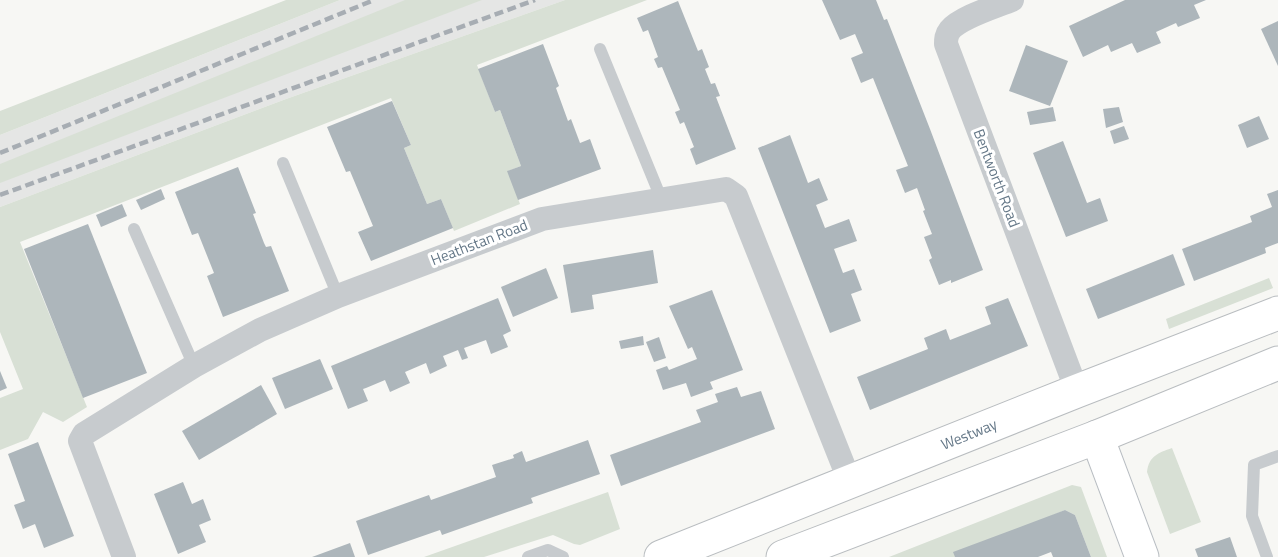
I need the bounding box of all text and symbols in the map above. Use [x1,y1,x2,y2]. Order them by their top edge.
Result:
street label: Bentworth Road [968,125,1026,231]
street label: Heathstan Road [427,213,531,271]
street label: Westway [937,412,1001,456]

